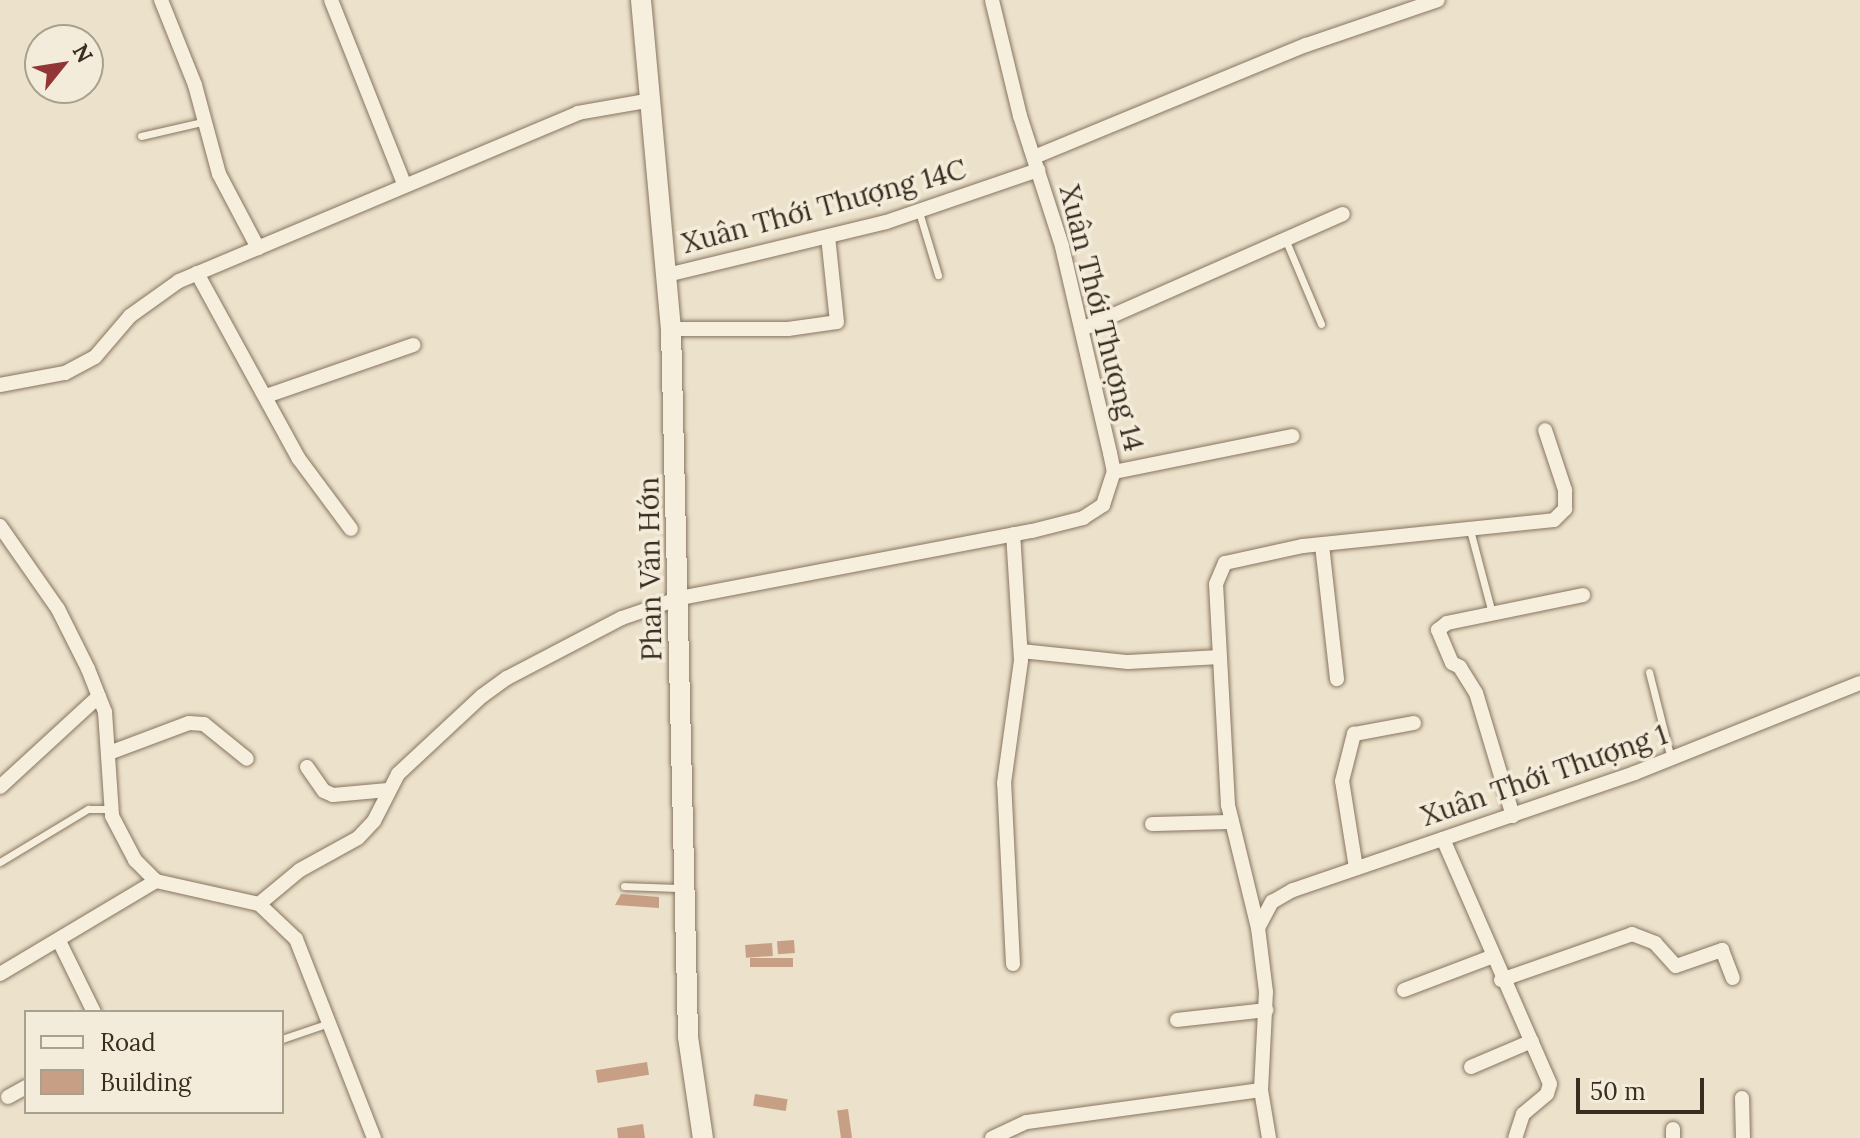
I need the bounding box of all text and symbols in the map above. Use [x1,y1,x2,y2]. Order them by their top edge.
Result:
north arrow [24,24,104,104]
text: N [67,39,99,67]
street label: Xuân Thới Thượng 14C [678,152,970,260]
street label: Xuân Thới Thượng 14 [1053,181,1151,455]
street label: Phan Văn Hớn [632,477,668,661]
street label: Xuân Thới Thượng 1 [1417,717,1671,833]
legend [24,1010,284,1114]
text: Road [100,1027,156,1058]
scale bar [1580,1062,1708,1112]
text: Building [100,1067,191,1098]
text: 50 m [1590,1076,1646,1107]

